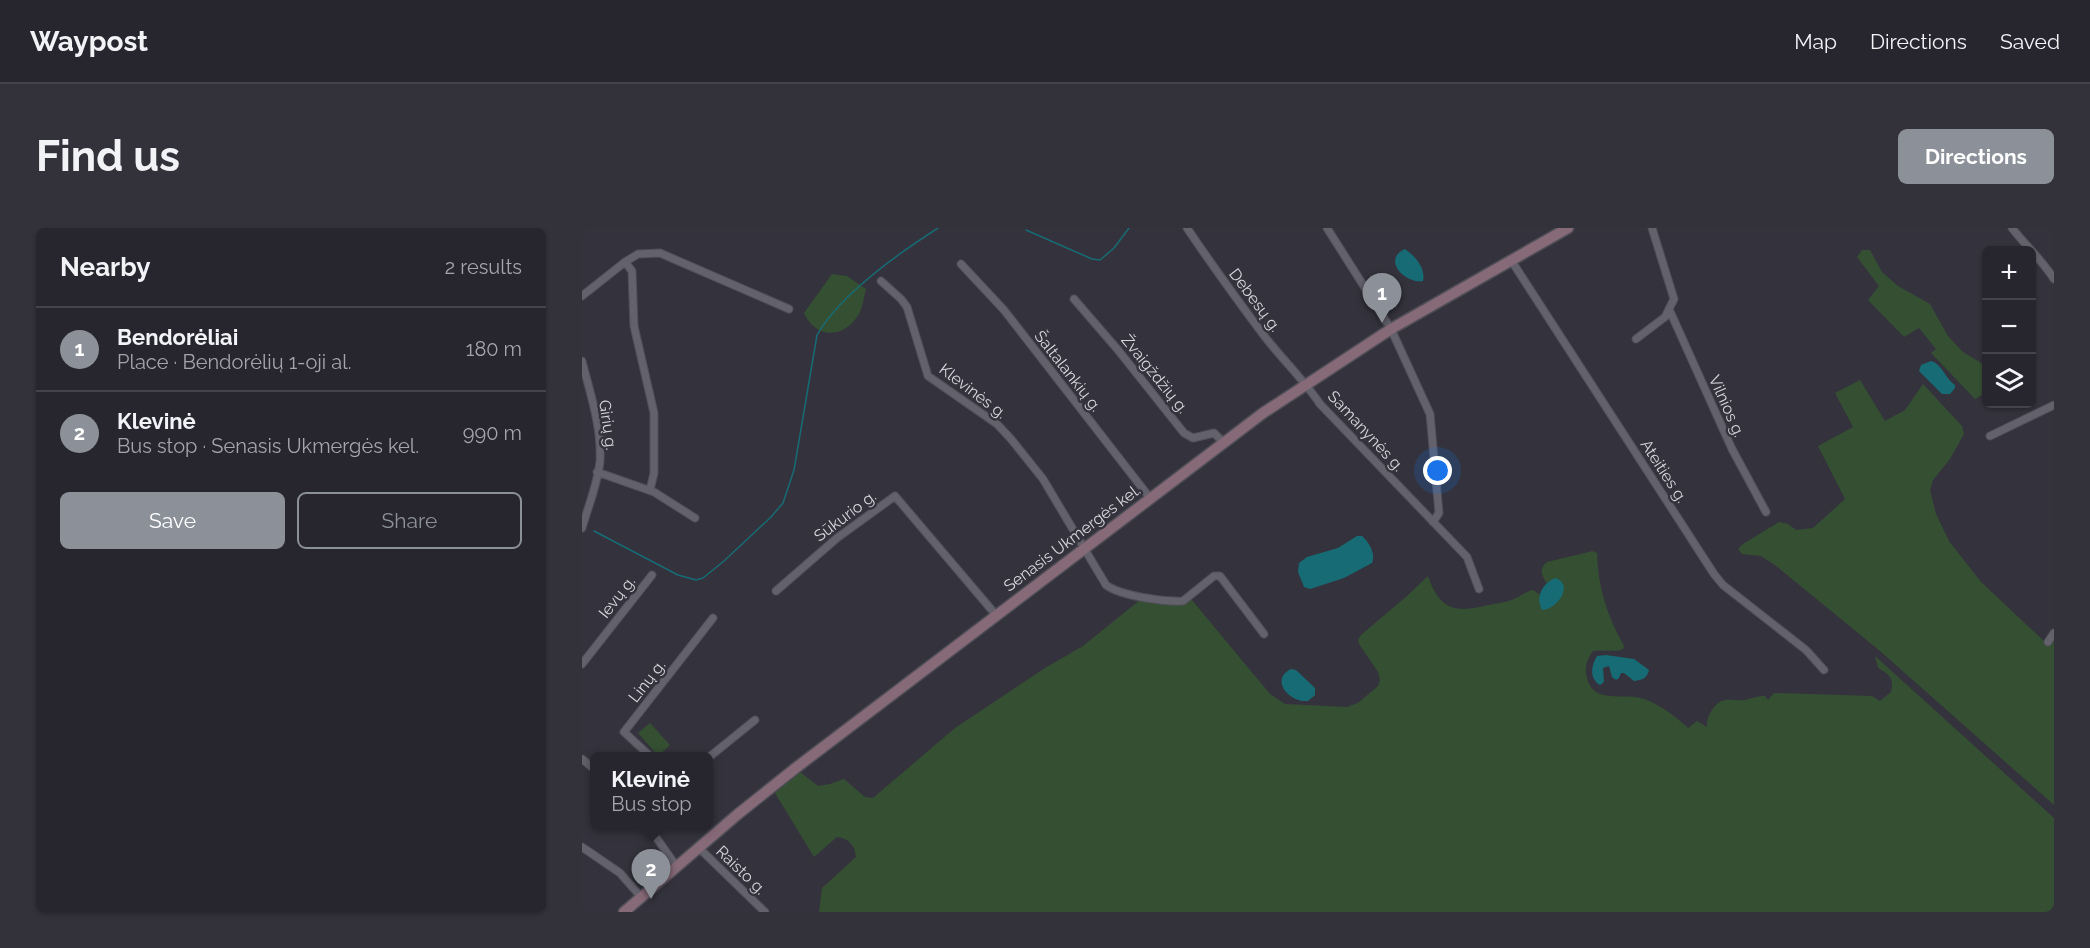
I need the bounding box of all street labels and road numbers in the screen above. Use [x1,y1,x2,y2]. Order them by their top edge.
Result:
street label: Debesų g. [1225,265,1285,335]
street label: Šaltalankių g. [1030,326,1106,415]
street label: Žvaigždžių g. [1118,330,1193,417]
street label: Klevinės g. [936,360,1010,422]
street label: Vilnios g. [1705,372,1749,440]
street label: Samanynės g. [1324,387,1408,475]
street label: Girių g. [595,399,621,451]
street label: Ateities g. [1637,436,1691,506]
street label: Senasis Ukmergės kel. [1000,480,1144,596]
street label: Sūkurio g. [810,486,880,546]
street label: Ievų g. [595,572,639,622]
street label: Linų g. [625,656,669,706]
street label: Raisto g. [712,842,770,898]

